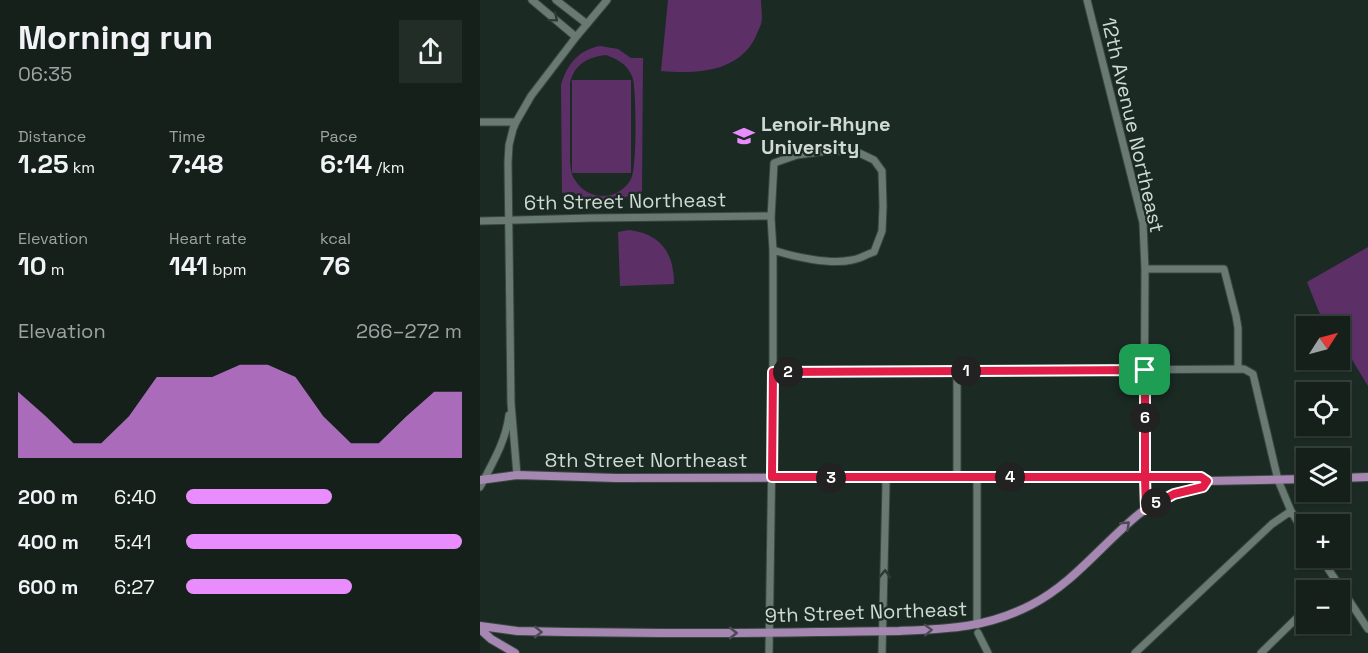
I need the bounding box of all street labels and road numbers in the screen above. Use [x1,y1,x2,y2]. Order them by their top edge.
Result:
street label: 12th Avenue Northeast [1096,15,1170,235]
street label: 6th Street Northeast [524,186,726,216]
street label: 8th Street Northeast [545,447,747,473]
street label: 9th Street Northeast [764,595,968,629]

